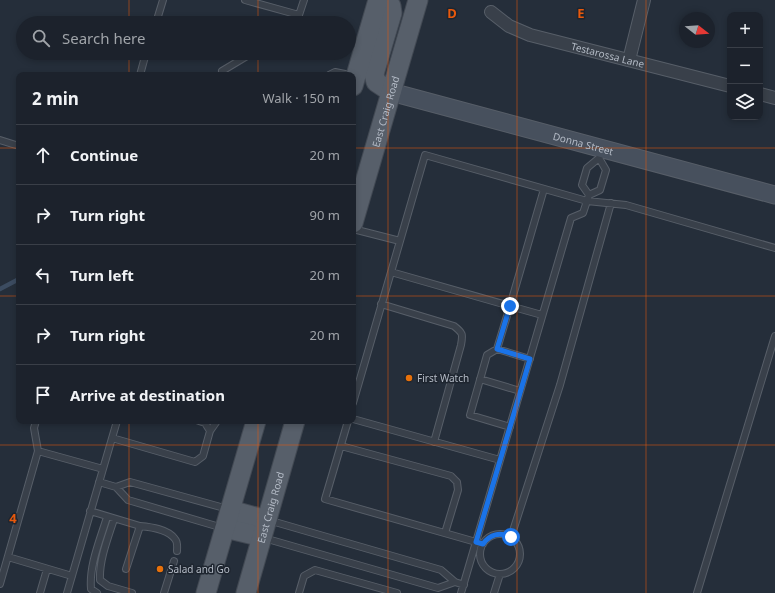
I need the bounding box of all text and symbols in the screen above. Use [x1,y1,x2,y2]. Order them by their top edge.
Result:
text: D [447,4,457,22]
text: E [577,4,585,22]
north arrow [679,12,715,48]
map controls [727,12,763,120]
button: + [727,12,763,48]
search box [16,16,356,60]
icon: search [30,27,52,49]
text: Search here [62,28,145,48]
street label: Testarossa Lane [570,39,646,71]
button: − [727,48,763,84]
street label: East Craig Road [368,74,402,149]
button: layers [727,84,763,120]
text: 2 min [32,87,79,110]
text: Walk · 150 m [262,89,340,107]
street label: Donna Street [551,129,615,158]
icon: ahead [32,144,54,166]
text: Continue [70,145,138,165]
text: 20 m [310,146,340,164]
icon: right [32,204,54,226]
text: Turn right [70,205,145,225]
text: 90 m [310,206,340,224]
icon: left [32,264,54,286]
text: Turn left [70,265,134,285]
text: 20 m [310,266,340,284]
route end [501,297,519,315]
icon: right [32,324,54,346]
text: Turn right [70,325,145,345]
text: 20 m [310,326,340,344]
place label: First Watch [417,371,469,385]
marker: First Watch [404,373,414,383]
icon: arrive [32,384,54,406]
text: Arrive at destination [70,385,225,405]
street label: East Craig Road [254,470,287,545]
text: 4 [9,509,17,527]
route start [502,528,520,546]
place label: Salad and Go [168,562,230,576]
marker: Salad and Go [155,564,165,574]

